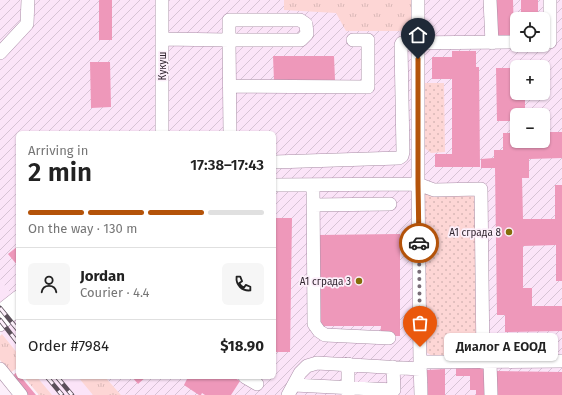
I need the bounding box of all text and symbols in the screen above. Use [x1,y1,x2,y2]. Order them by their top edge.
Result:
map controls [510,12,550,148]
button: locate [510,12,550,52]
pin [401,18,435,59]
icon: home [407,24,429,46]
street label: Кукуш [157,52,169,80]
button: + [510,60,550,100]
button: − [510,108,550,148]
text: Arriving in [28,143,88,158]
text: 17:38–17:43 [190,156,264,174]
text: 2 min [28,157,92,188]
text: On the way · 130 m [28,221,137,236]
courier [399,223,439,263]
place label: А1 сграда 8 [449,227,501,239]
marker: А1 сграда 8 [504,227,514,237]
icon: car [408,232,430,254]
button: person [28,263,70,305]
button: phone [222,263,264,305]
text: Jordan [80,267,125,285]
place label: А1 сграда 3 [300,276,351,288]
marker: А1 сграда 3 [354,276,364,286]
text: Courier · 4.4 [80,285,150,300]
pin [403,306,437,347]
icon: bag [409,312,431,334]
callout: Диалог А ЕООД [444,333,558,361]
text: Order #7984 [28,337,109,355]
text: $18.90 [220,337,264,355]
text: Диалог А ЕООД [456,339,546,354]

